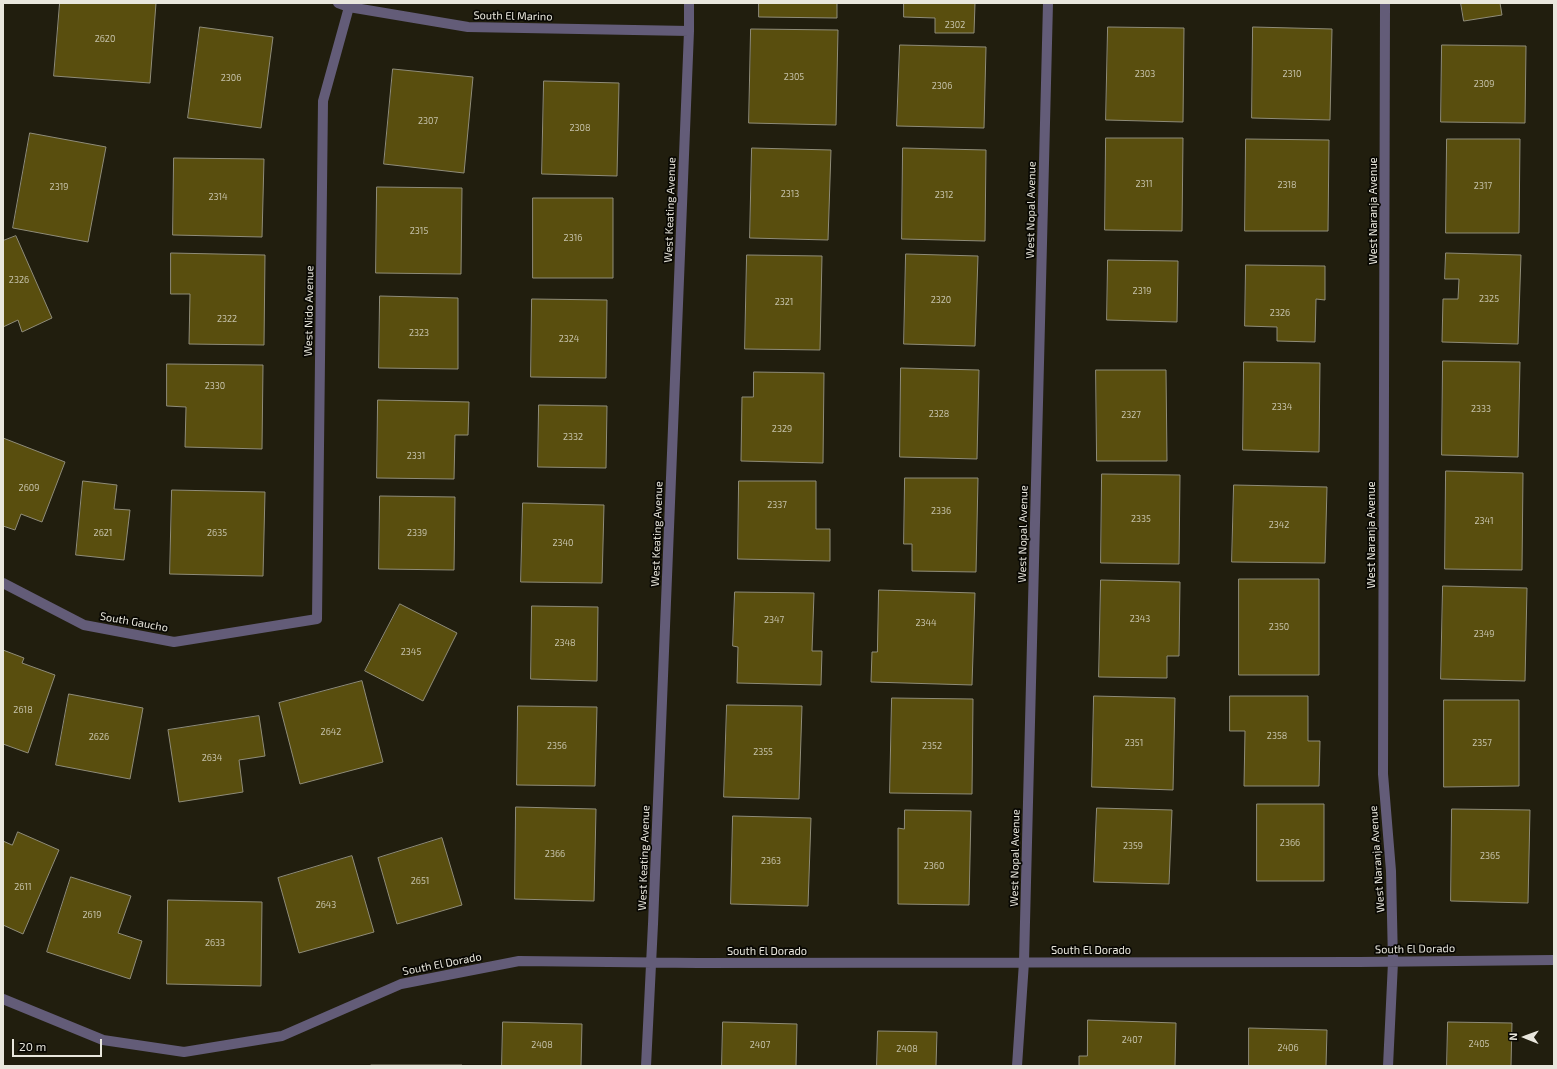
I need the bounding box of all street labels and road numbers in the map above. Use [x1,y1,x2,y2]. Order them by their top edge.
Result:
street label: South El Marino [473,9,553,23]
street label: West Keating Avenue [662,157,678,263]
street label: West Naranja Avenue [1366,157,1380,265]
street label: West Nopal Avenue [1024,161,1038,259]
street label: West Nido Avenue [302,266,316,356]
street label: West Keating Avenue [649,481,665,587]
street label: West Naranja Avenue [1364,481,1378,589]
street label: West Nopal Avenue [1016,485,1030,583]
street label: South Gaucho [99,610,169,634]
street label: West Keating Avenue [636,805,652,911]
street label: West Naranja Avenue [1367,805,1387,913]
street label: West Nopal Avenue [1008,809,1022,907]
street label: South El Dorado [1375,942,1455,956]
street label: South El Dorado [1051,943,1131,957]
street label: South El Dorado [727,944,807,958]
street label: South El Dorado [401,950,483,978]

